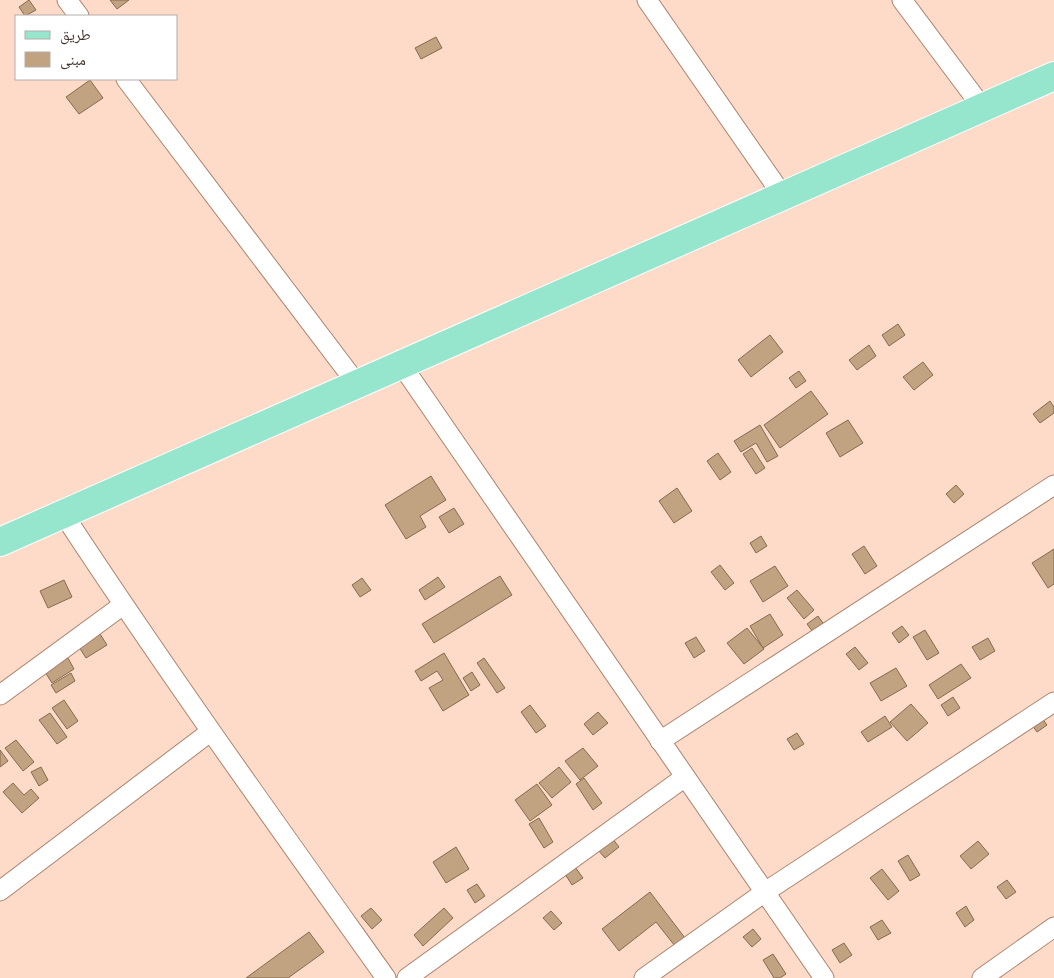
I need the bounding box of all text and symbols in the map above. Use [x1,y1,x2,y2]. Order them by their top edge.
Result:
legend [15,15,178,80]
text: طريق [60,25,91,45]
text: مبنى [60,50,86,70]

